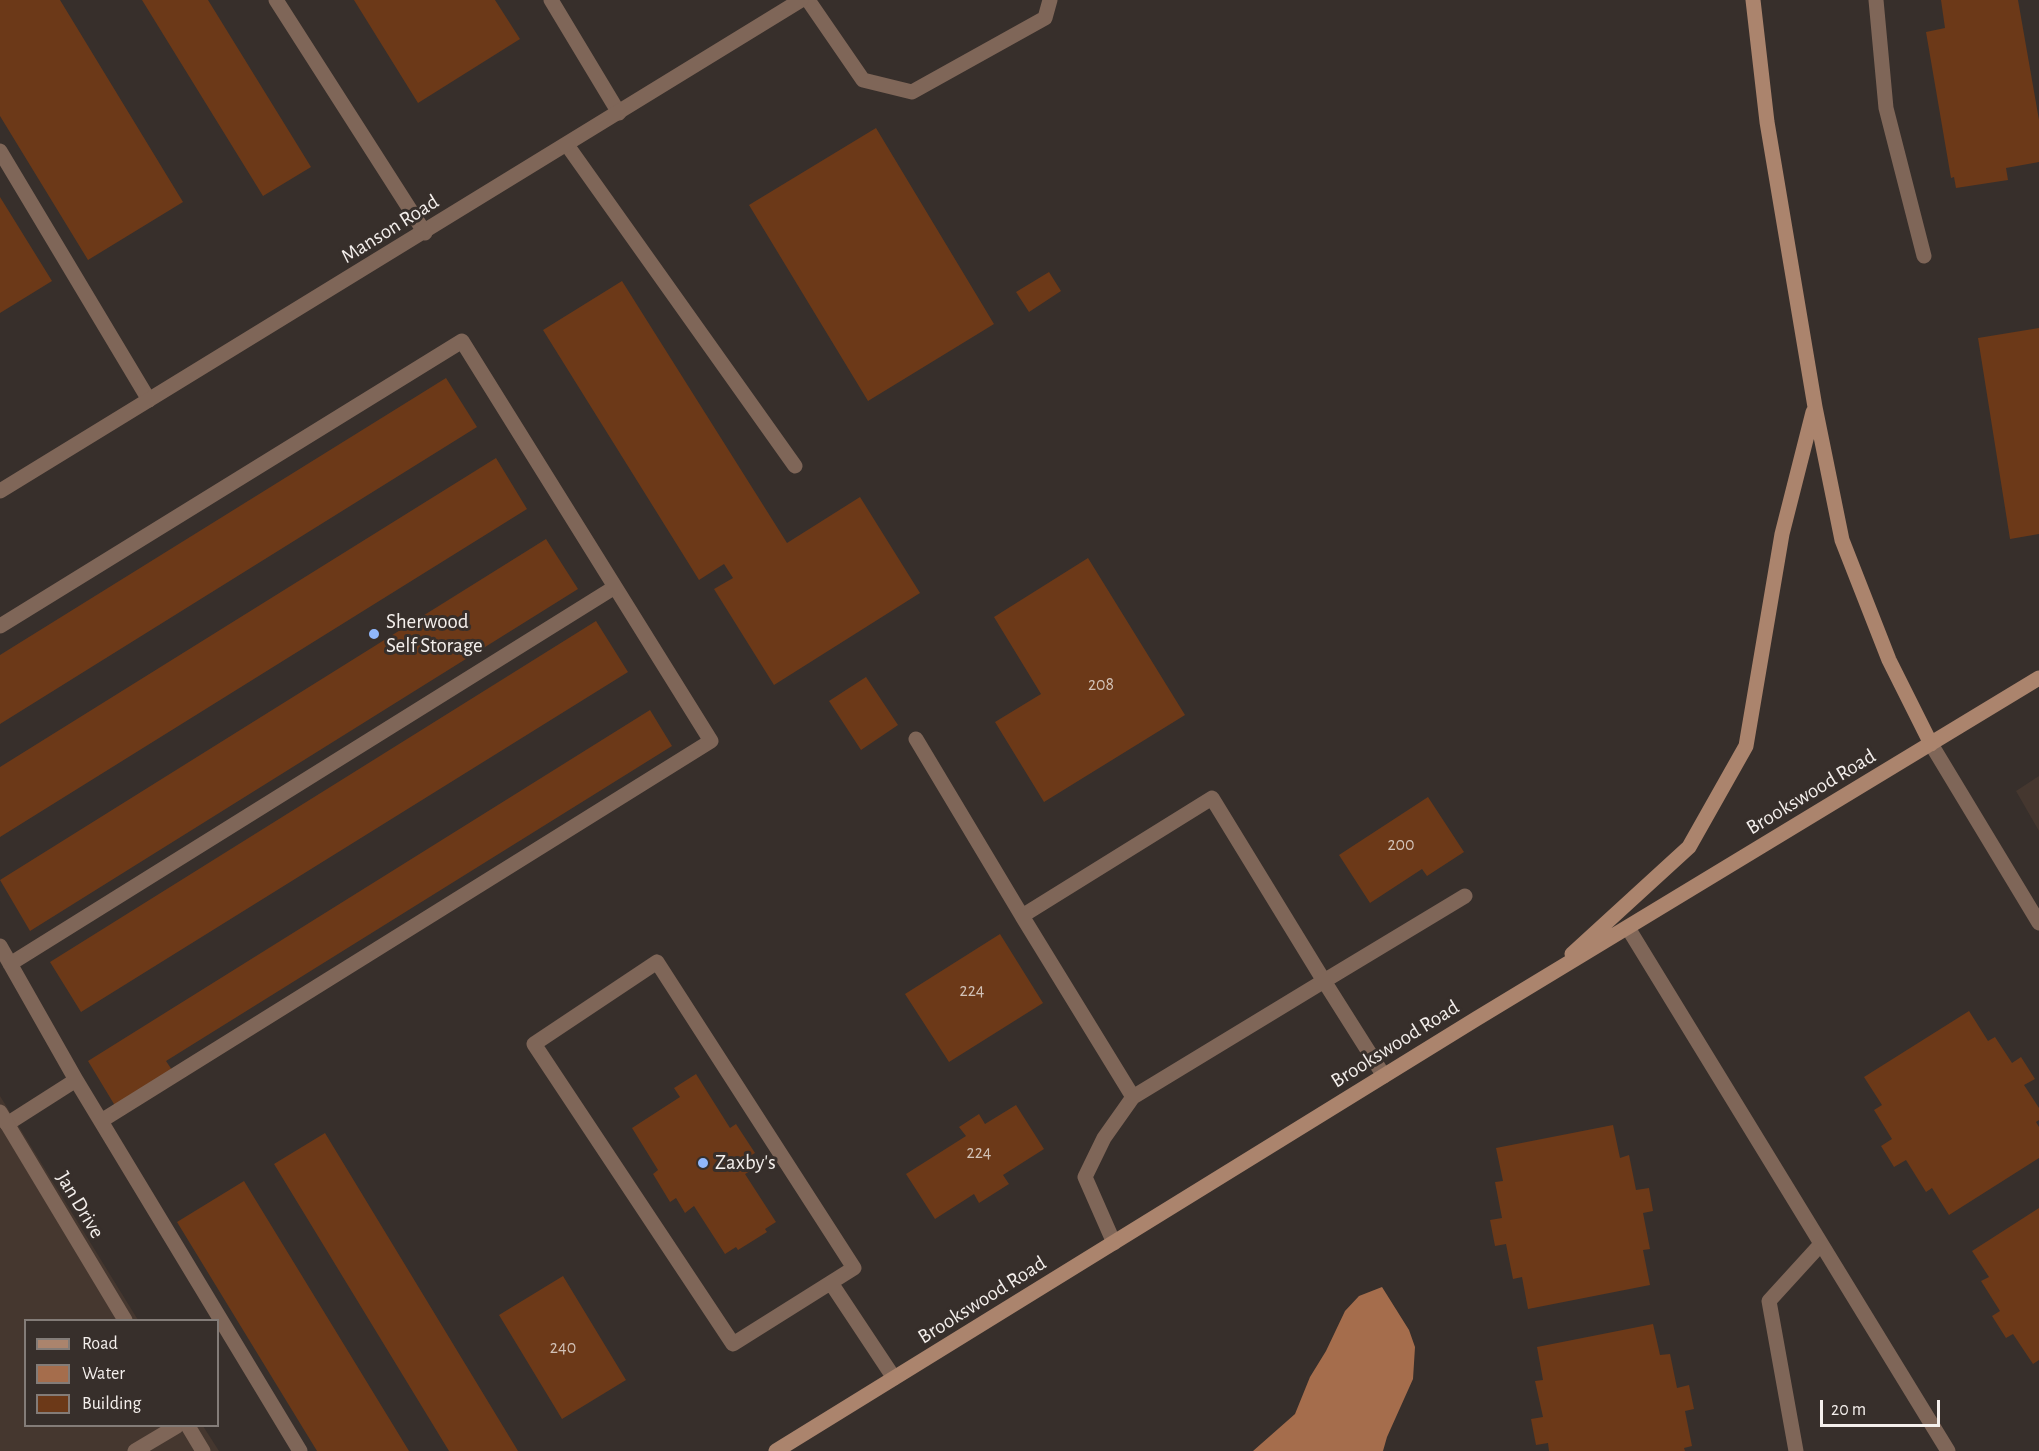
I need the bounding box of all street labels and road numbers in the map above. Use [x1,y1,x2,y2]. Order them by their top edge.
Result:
street label: Manson Road [336,189,444,269]
street label: Brookswood Road [1742,744,1880,840]
street label: Brookswood Road [1326,995,1464,1093]
street label: Jan Drive [50,1167,110,1243]
street label: Brookswood Road [913,1251,1051,1349]

